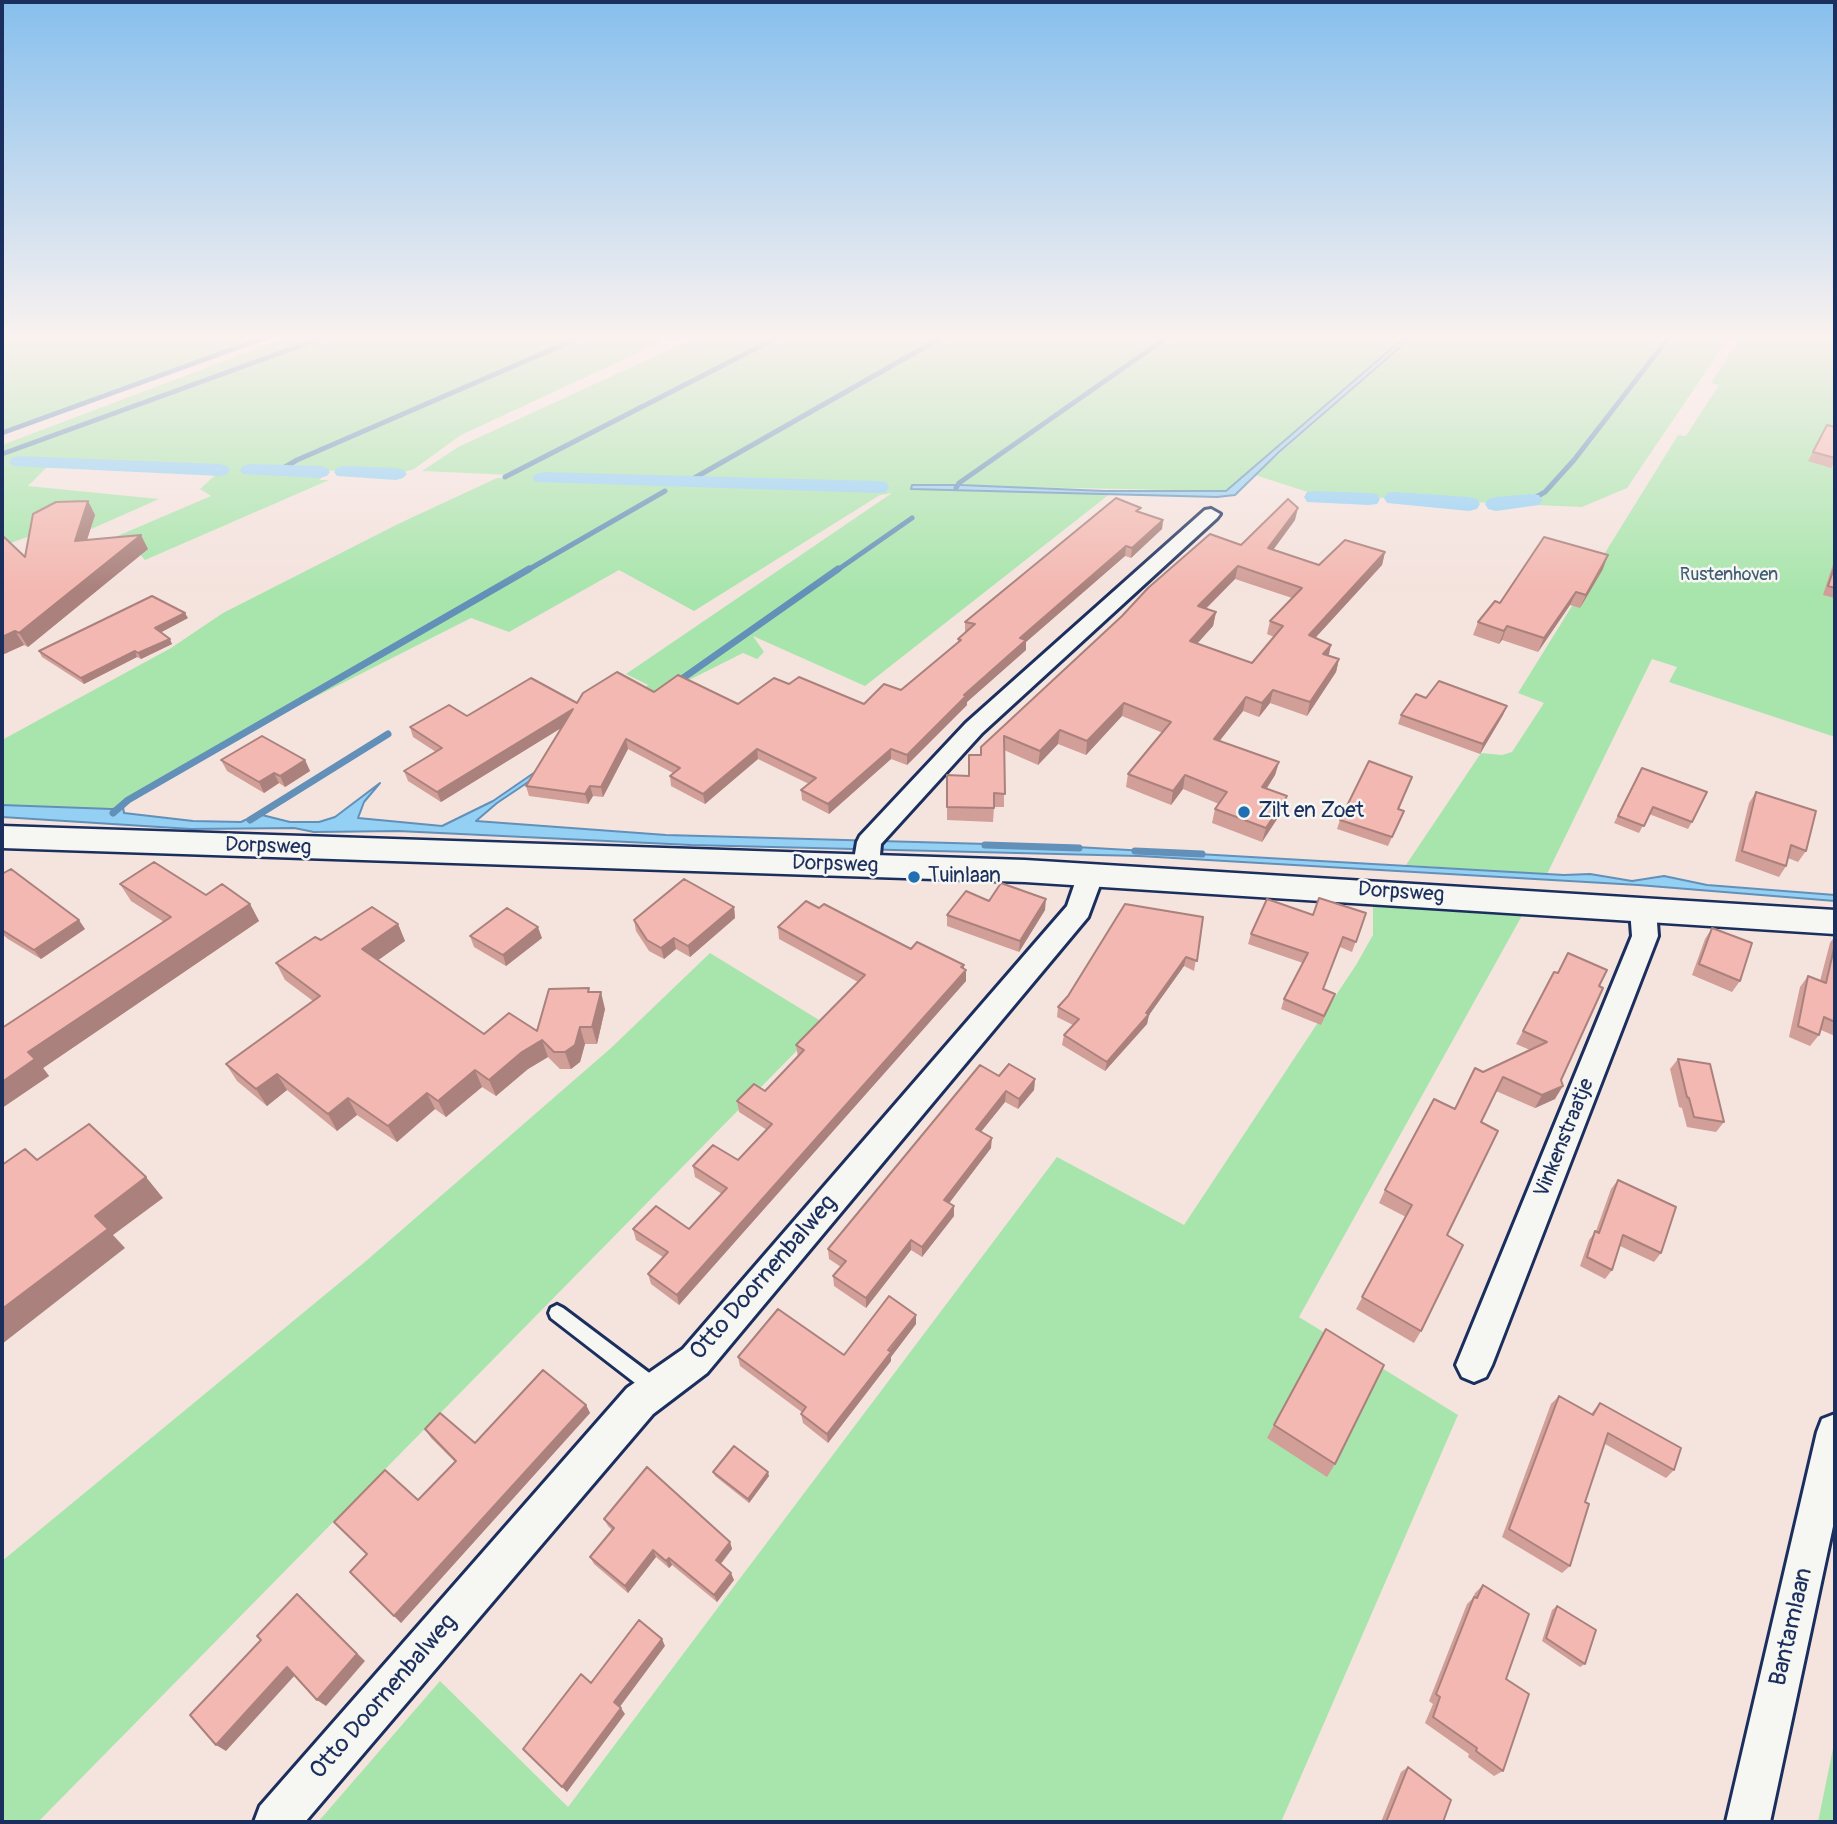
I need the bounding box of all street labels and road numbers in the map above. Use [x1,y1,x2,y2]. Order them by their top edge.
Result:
street label: Dorpsweg [224,833,312,861]
street label: Dorpsweg [791,851,879,879]
street label: Dorpsweg [1357,877,1445,909]
street label: Vinkenstraatje [1530,1075,1600,1201]
street label: Otto Doornenbalweg [684,1190,844,1366]
street label: Bantamlaan [1764,1565,1820,1689]
street label: Otto Doornenbalweg [304,1609,464,1785]

